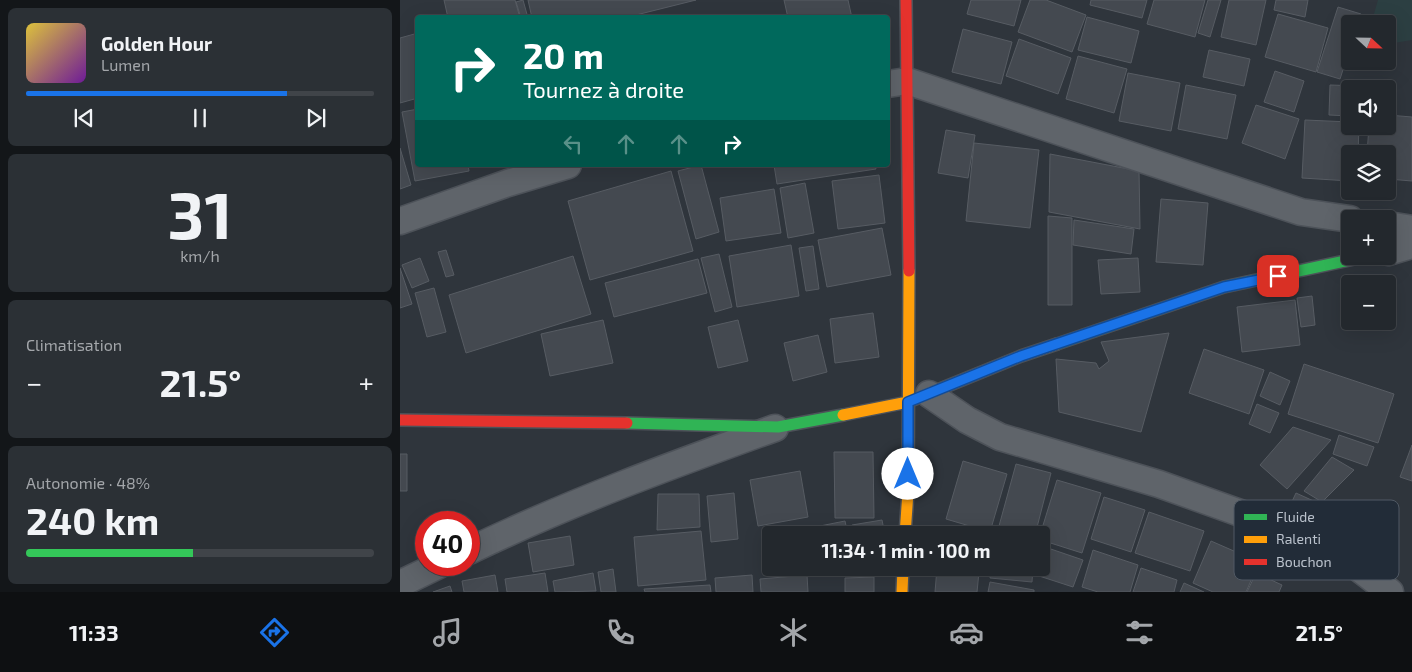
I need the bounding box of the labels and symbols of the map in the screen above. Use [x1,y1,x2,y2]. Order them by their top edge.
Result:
north arrow [1341,15,1396,70]
pin [1257,255,1299,297]
position arrow [881,447,933,499]
legend [1234,500,1399,580]
text: Fluide [1276,508,1315,525]
speed limit sign: 40 [415,511,480,576]
text: Ralenti [1276,530,1321,547]
text: Bouchon [1276,553,1332,570]

